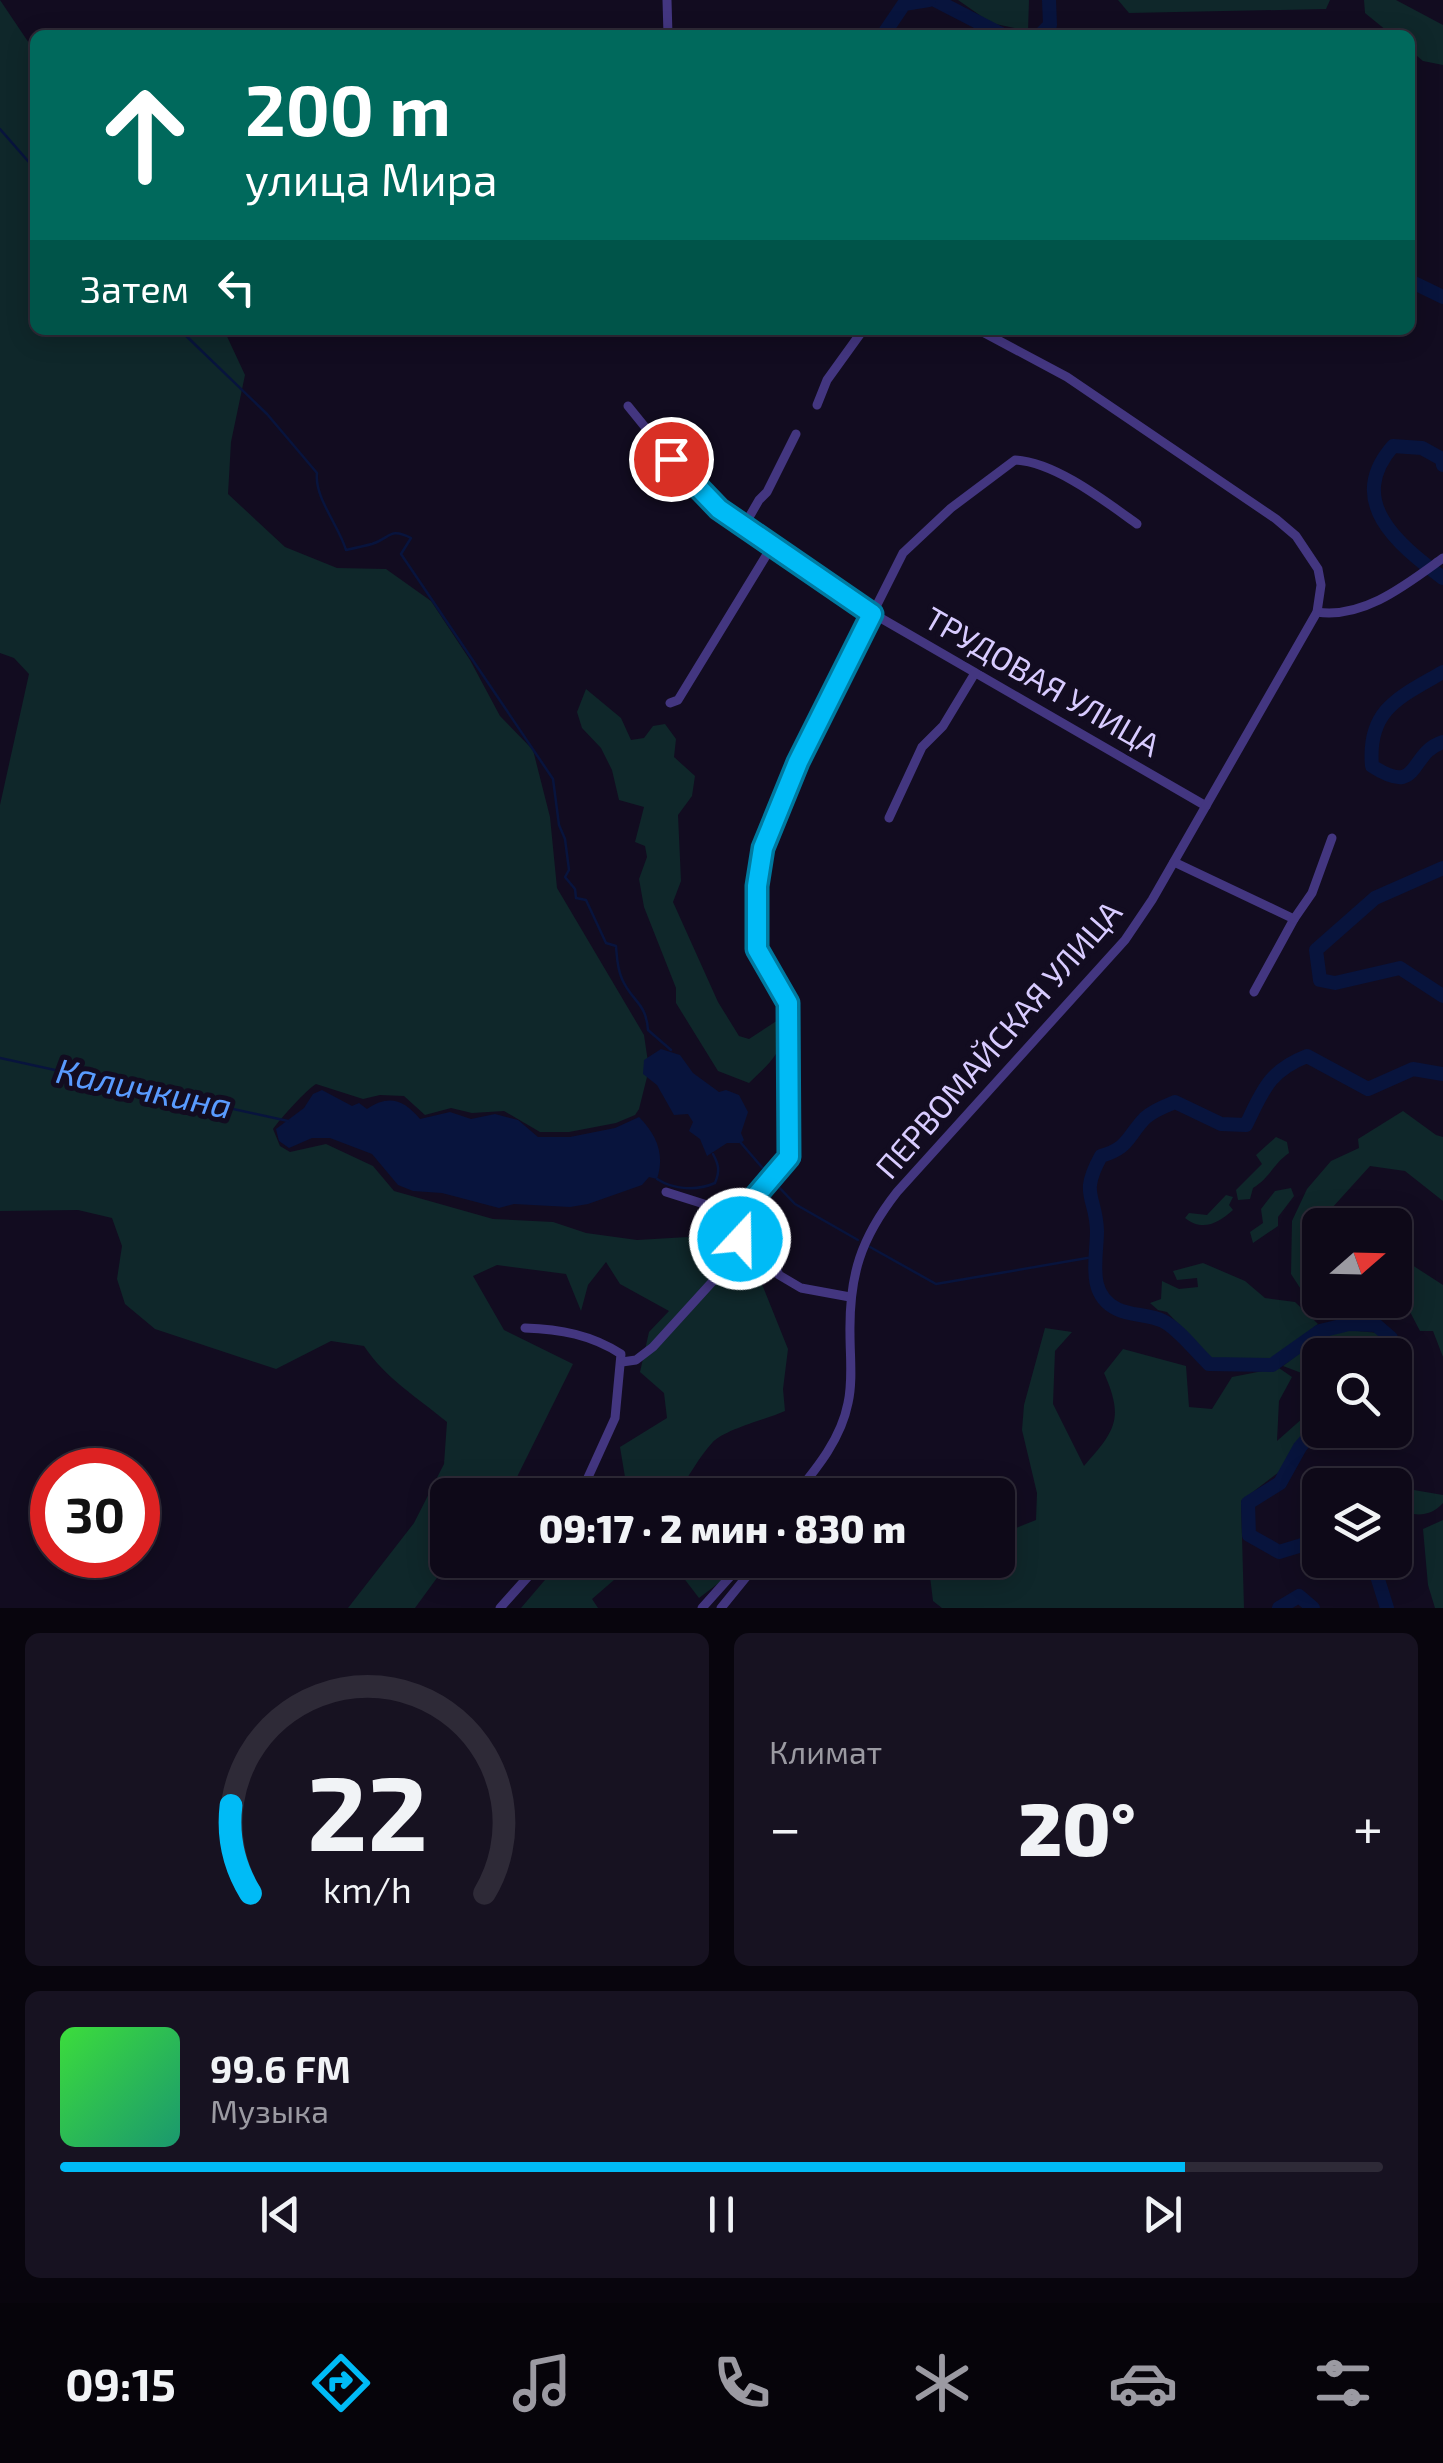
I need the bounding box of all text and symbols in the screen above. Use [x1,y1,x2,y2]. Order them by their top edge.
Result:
text: 200 m [245,66,451,150]
icon: ahead [80,70,210,200]
text: улица Мира [245,151,498,205]
icon: left [209,260,264,315]
text: Затем [80,265,189,311]
pin [629,417,714,502]
icon: arrive [644,432,699,487]
street label: ТРУДОВАЯ УЛИЦА [919,598,1167,763]
street label: ПЕРВОМАЙСКАЯ УЛИЦА [867,892,1128,1185]
water label: Каличкина [53,1048,236,1126]
position arrow [688,1187,792,1291]
north arrow [1302,1208,1412,1318]
map controls [1302,1208,1412,1578]
button: search [1302,1338,1412,1448]
speed limit sign: 30 [30,1448,160,1578]
button: layers [1302,1468,1412,1578]
text: 09:17 · 2 мин · 830 m [539,1505,906,1551]
text: Климат [769,1732,882,1770]
text: 22 [307,1747,427,1872]
text: 20° [1018,1781,1136,1871]
text: − [769,1793,801,1859]
text: + [1353,1793,1383,1859]
text: km/h [323,1867,411,1910]
text: 99.6 FM [210,2045,351,2091]
text: Музыка [210,2091,329,2129]
icon: previous [253,2187,308,2242]
icon: pause [694,2187,749,2242]
icon: next [1135,2187,1190,2242]
icon: directions [306,2348,376,2418]
icon: music [507,2348,577,2418]
icon: phone [707,2348,777,2418]
icon: climate [907,2348,977,2418]
icon: car [1108,2348,1178,2418]
icon: filters [1308,2348,1378,2418]
text: 09:15 [65,2356,176,2410]

